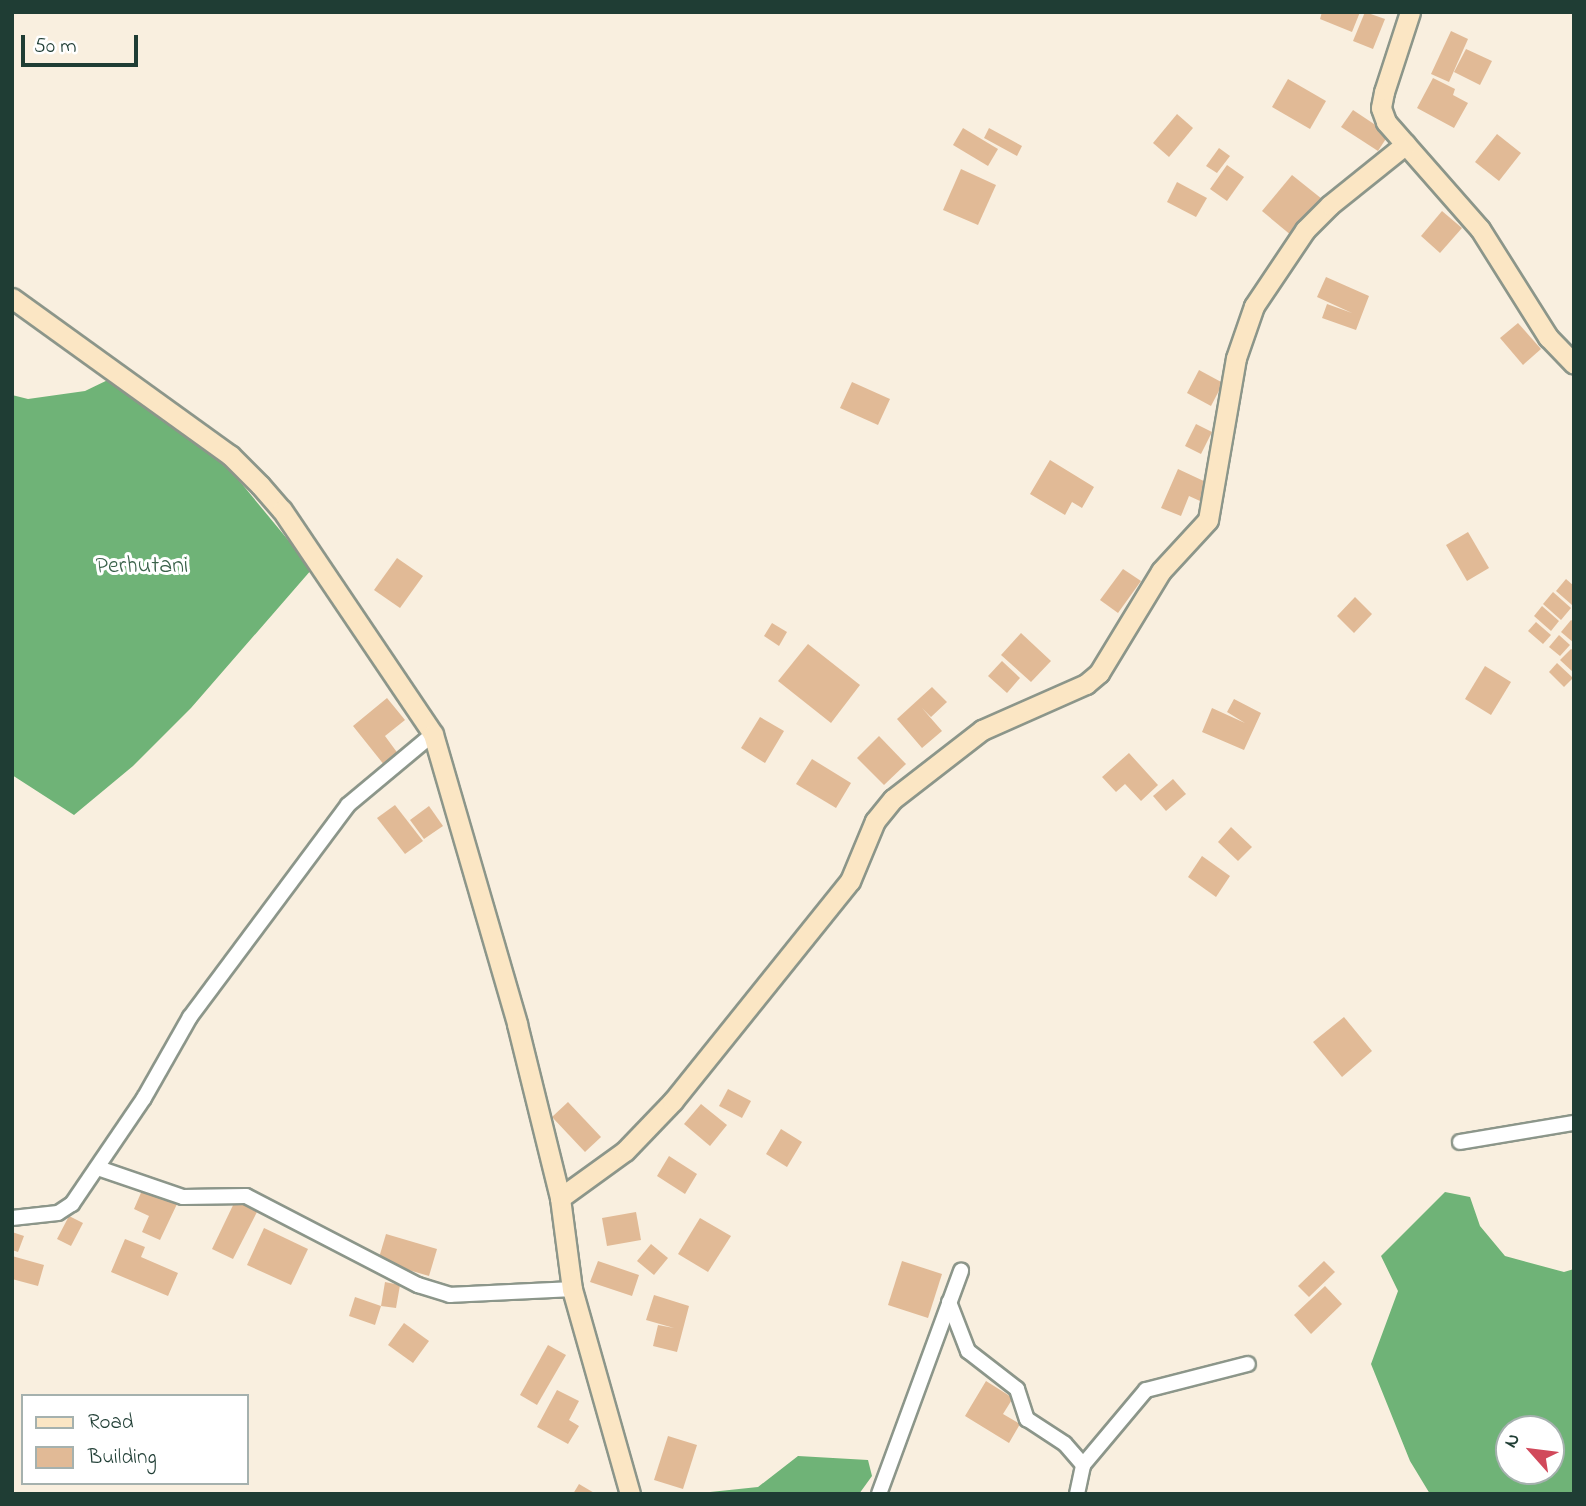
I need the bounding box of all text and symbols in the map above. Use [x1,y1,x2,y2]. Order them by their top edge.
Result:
scale bar [24,21,142,65]
text: 50 m [34,32,77,62]
park label: Perhutani [96,553,188,581]
legend [21,1394,248,1485]
text: Road [88,1408,134,1438]
north arrow [1495,1415,1565,1485]
text: N [1498,1429,1528,1453]
text: Building [88,1443,157,1473]

